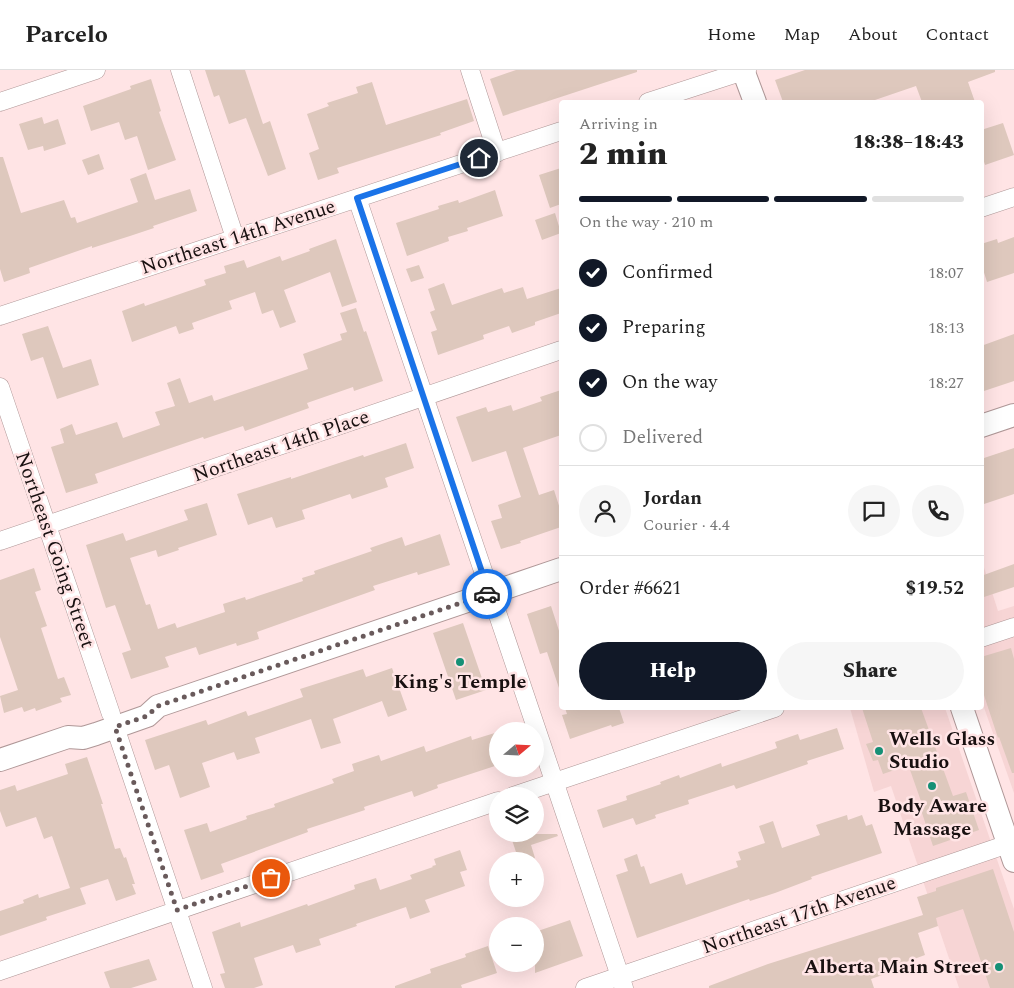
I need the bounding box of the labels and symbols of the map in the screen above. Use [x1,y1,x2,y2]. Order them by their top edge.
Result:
pin [458,137,500,179]
street label: Northeast 14th Avenue [137,191,339,283]
street label: Northeast 14th Place [189,402,373,490]
street label: Northeast Going Street [7,448,103,652]
courier [462,569,512,619]
marker: King's Temple [454,656,466,668]
place label: King's Temple [394,667,527,697]
north arrow [489,722,544,778]
place label: Wells Glass Studio [889,724,995,777]
marker: Wells Glass Studio [873,745,885,757]
marker: Body Aware Massage [926,780,938,792]
place label: Body Aware Massage [877,791,987,844]
pin [250,857,292,899]
street label: Northeast 17th Avenue [698,868,900,962]
place label: Alberta Main Street [804,952,989,982]
marker: Alberta Main Street [993,961,1005,973]

